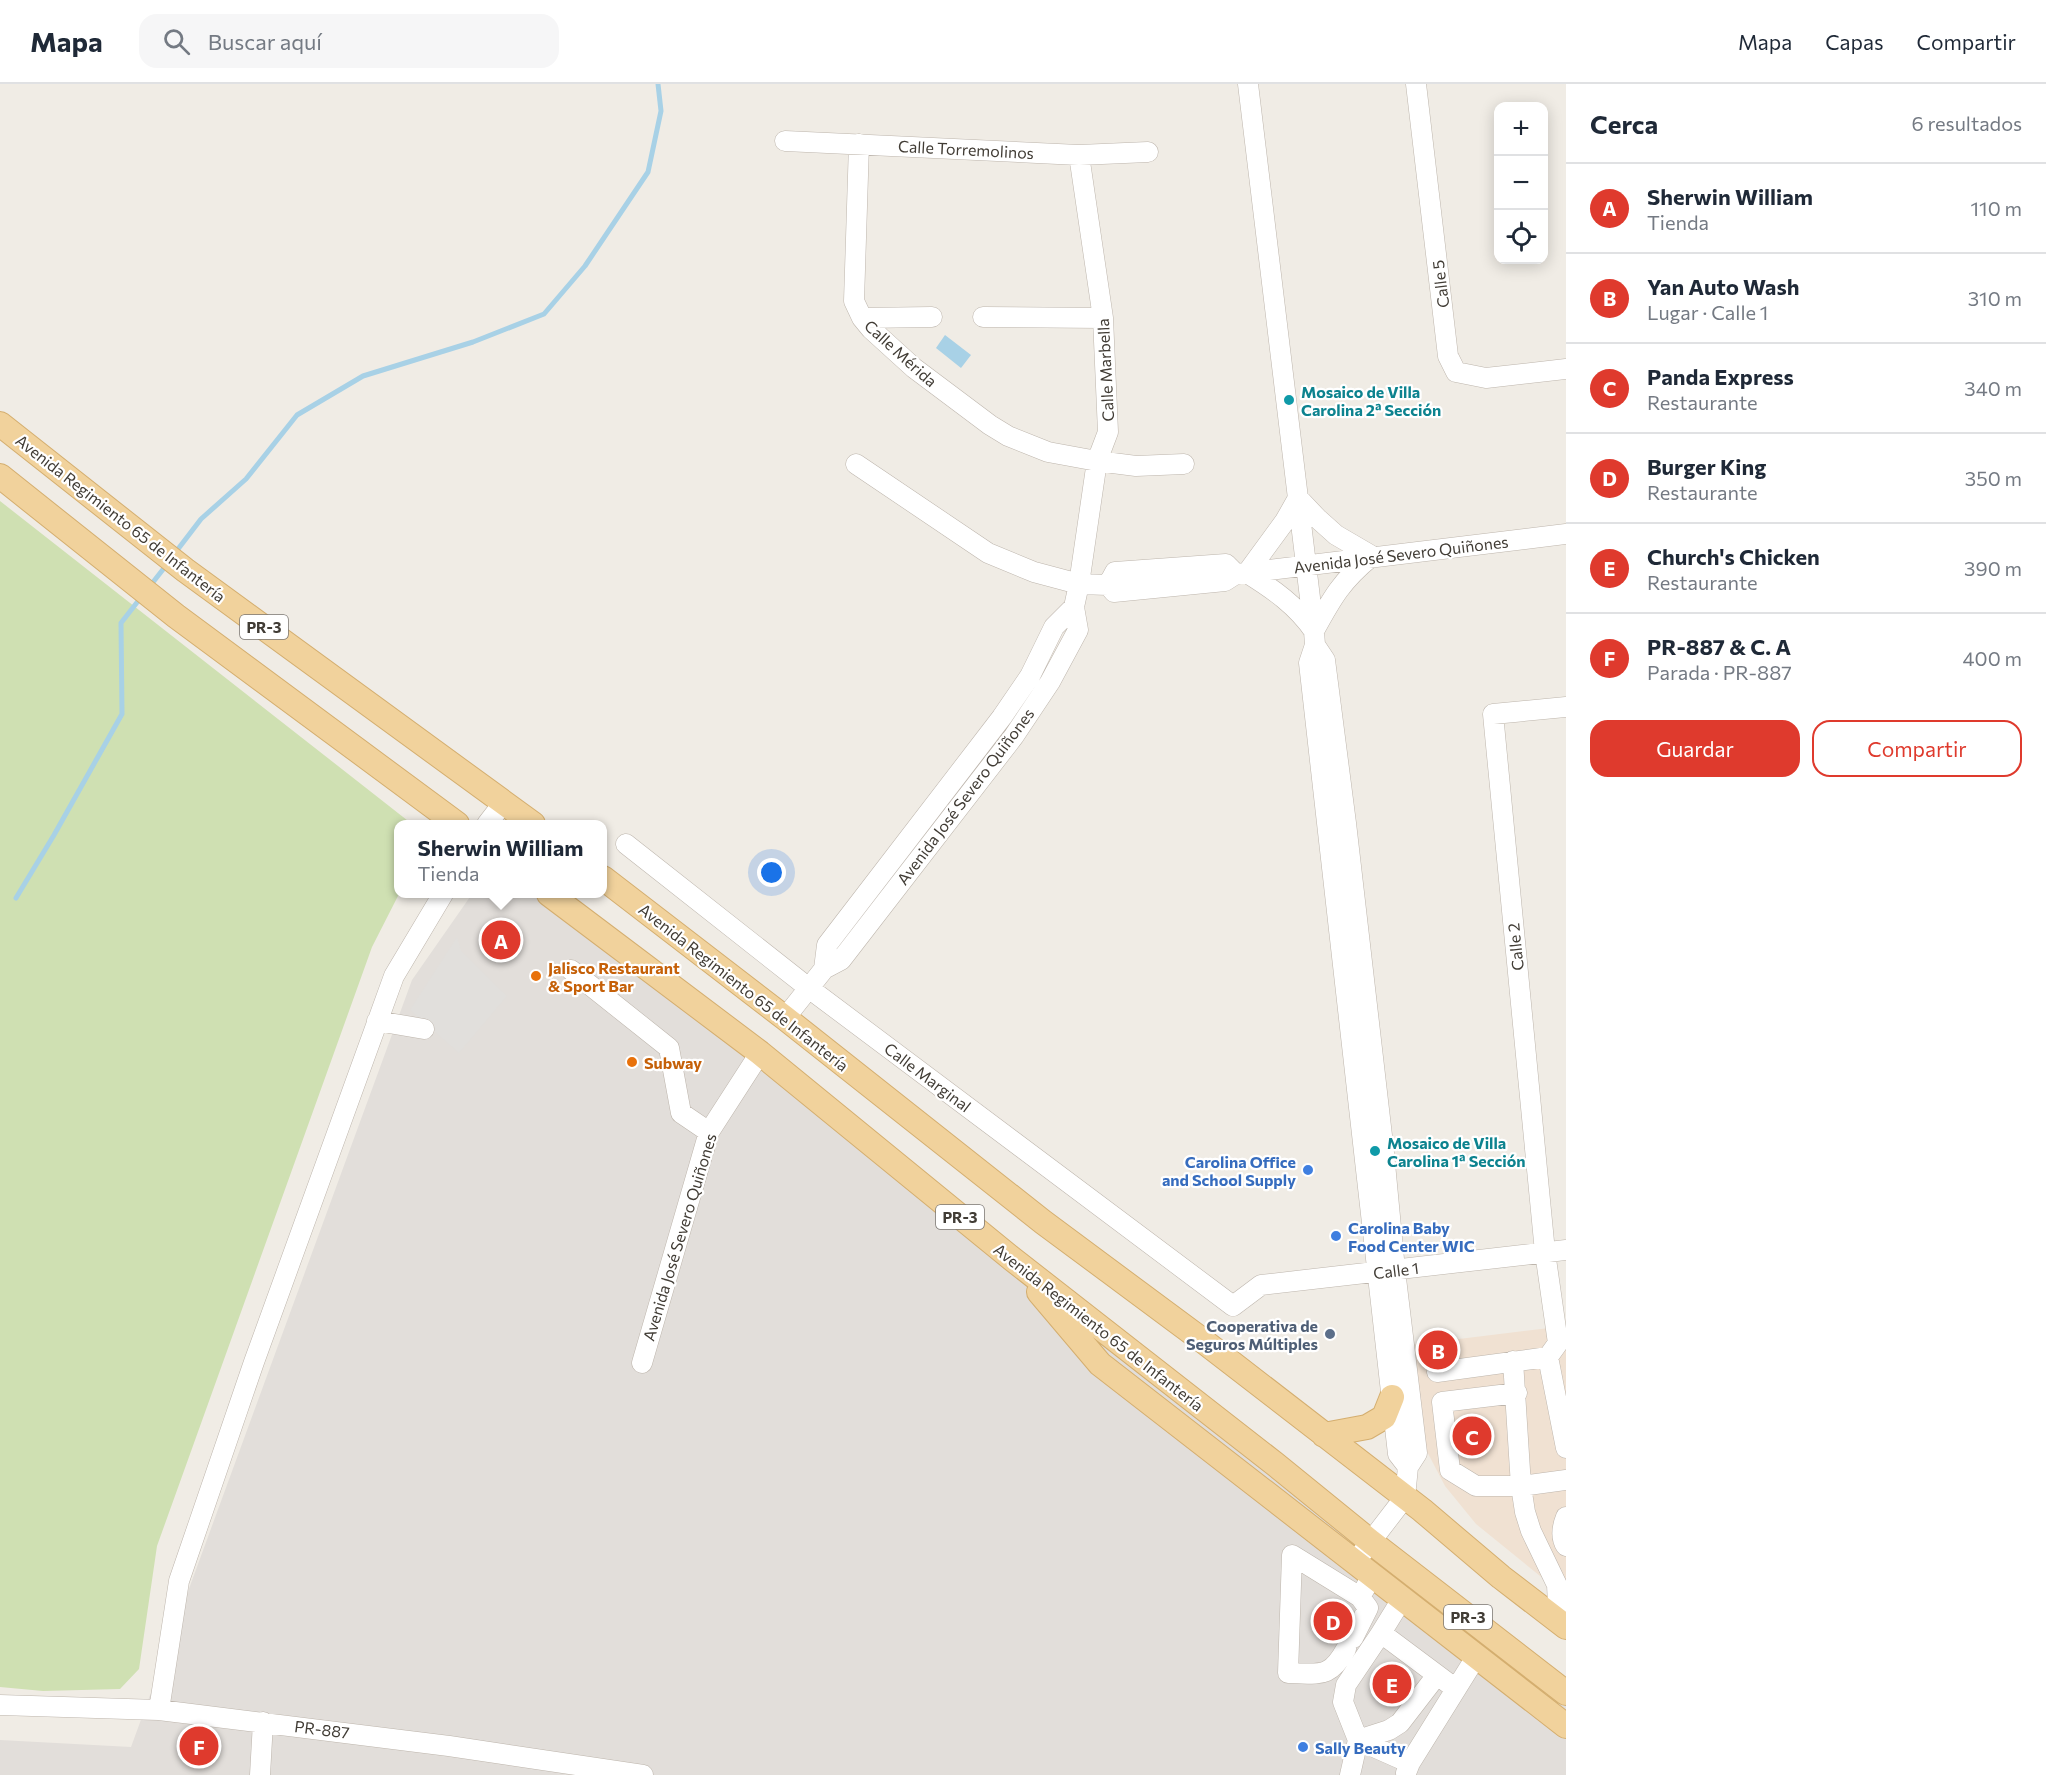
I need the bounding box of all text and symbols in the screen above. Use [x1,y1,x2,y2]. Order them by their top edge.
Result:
search box [139,14,559,68]
text: Mapa [30,24,103,58]
icon: search [160,25,193,58]
text: Buscar aquí [208,28,322,55]
text: Mapa [1738,29,1792,54]
text: Capas [1825,29,1884,54]
text: Compartir [1917,29,2016,54]
map controls [1494,102,1548,264]
button: + [1494,102,1548,156]
text: Cerca [1590,108,1658,139]
text: 6 resultados [1911,111,2022,135]
street label: Calle Torremolinos [898,136,1034,162]
button: − [1494,156,1548,210]
text: Sherwin William [1647,183,1813,210]
text: A [1602,196,1617,220]
text: 110 m [1971,196,2022,220]
button: locate [1494,210,1548,264]
text: Tienda [1647,210,1709,234]
street label: Calle 5 [1428,259,1452,309]
text: Yan Auto Wash [1647,273,1799,300]
text: B [1603,286,1616,310]
text: 310 m [1968,286,2022,310]
text: Lugar · Calle 1 [1647,300,1768,324]
street label: Calle Mérida [861,316,941,390]
street label: Calle Marbella [1093,318,1117,422]
text: Panda Express [1647,363,1794,390]
text: C [1603,376,1616,400]
text: 340 m [1964,376,2022,400]
place label: Mosaico de Villa Carolina 2ª Sección [1301,382,1441,419]
text: Restaurante [1647,390,1758,414]
marker: Mosaico de Villa Carolina 2ª Sección [1282,393,1296,407]
street label: Avenida Regimiento 65 de Infantería [12,430,230,606]
text: Burger King [1647,453,1766,480]
text: D [1602,466,1617,490]
text: 350 m [1965,466,2022,490]
text: Restaurante [1647,480,1758,504]
street label: Avenida José Severo Quiñones [1293,531,1509,577]
text: Church's Chicken [1647,543,1820,570]
text: E [1604,556,1615,580]
text: 390 m [1964,556,2022,580]
text: Restaurante [1647,570,1758,594]
road number: PR-3 [240,615,288,639]
text: PR-887 & C. A [1647,633,1791,660]
text: F [1604,646,1615,670]
text: 400 m [1963,646,2022,670]
text: Parada · PR-887 [1647,660,1792,684]
street label: Avenida José Severo Quiñones [892,704,1038,888]
button: Guardar [1590,720,1800,777]
button: Compartir [1812,720,2022,777]
popup [394,820,607,898]
text: Sherwin William [418,834,584,861]
your location [757,858,786,887]
text: Tienda [418,861,479,885]
street label: Avenida Regimiento 65 de Infantería [635,899,853,1075]
pin: A [482,918,520,962]
street label: Calle 2 [1503,922,1527,972]
place label: Jalisco Restaurant & Sport Bar [548,958,680,995]
marker: Jalisco Restaurant & Sport Bar [529,969,543,983]
street label: Calle Marginal [881,1038,975,1116]
place label: Subway [644,1053,702,1072]
marker: Subway [625,1055,639,1069]
street label: Avenida José Severo Quiñones [638,1131,720,1343]
place label: Mosaico de Villa Carolina 1ª Sección [1387,1133,1525,1170]
marker: Mosaico de Villa Carolina 1ª Sección [1368,1144,1382,1158]
place label: Carolina Office and School Supply [1162,1152,1296,1189]
marker: Carolina Office and School Supply [1301,1163,1315,1177]
road number: PR-3 [936,1205,984,1229]
place label: Carolina Baby Food Center WIC [1348,1218,1475,1255]
marker: Carolina Baby Food Center WIC [1329,1229,1343,1243]
street label: Avenida Regimiento 65 de Infantería [990,1239,1208,1415]
street label: Calle 1 [1372,1258,1420,1282]
place label: Cooperativa de Seguros Múltiples [1186,1316,1318,1353]
marker: Cooperativa de Seguros Múltiples [1323,1327,1337,1341]
pin: B [1418,1328,1458,1372]
pin: C [1452,1414,1492,1458]
pin: D [1314,1598,1352,1644]
road number: PR-3 [1444,1605,1492,1629]
pin: E [1372,1662,1412,1706]
street label: PR-887 [293,1716,351,1742]
pin: F [180,1724,218,1768]
place label: Sally Beauty [1315,1738,1406,1757]
marker: Sally Beauty [1296,1740,1310,1754]

